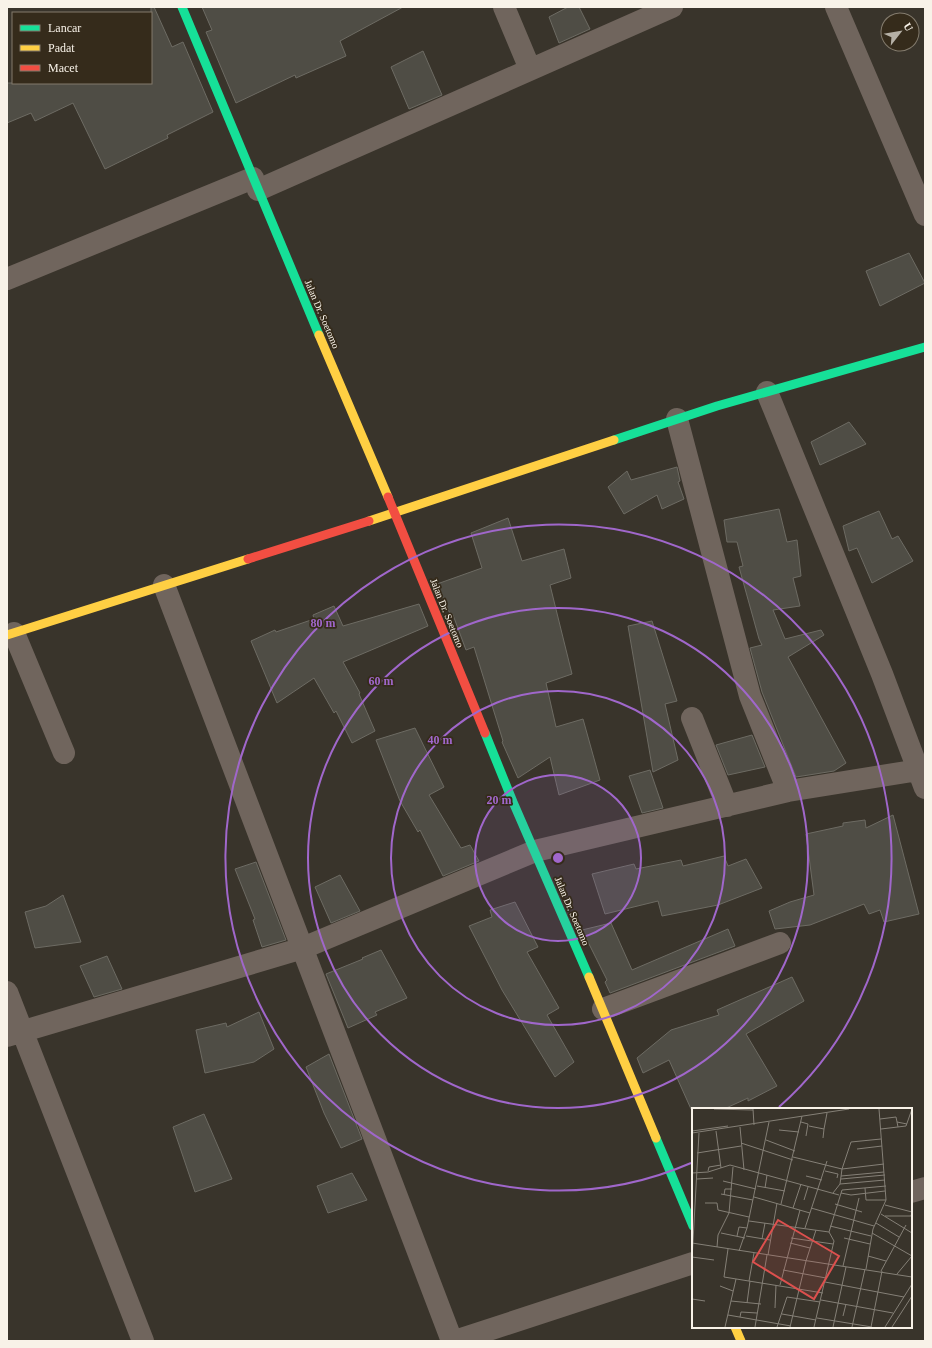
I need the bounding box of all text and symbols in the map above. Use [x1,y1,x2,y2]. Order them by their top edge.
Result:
legend [12,12,152,84]
north arrow [880,12,920,52]
text: U [901,20,916,33]
text: Lancar [48,21,81,35]
text: Padat [48,41,75,55]
text: Macet [48,61,79,75]
street label: Jalan Dr. Soetomo [303,278,341,350]
street label: Jalan Dr. Soetomo [428,577,466,649]
text: 80 m [311,616,336,630]
text: 60 m [369,674,394,688]
text: 40 m [428,733,453,747]
text: 20 m [487,793,512,807]
centre of rings [551,851,565,865]
street label: Jalan Dr. Soetomo [553,875,591,947]
inset map [692,1108,912,1328]

